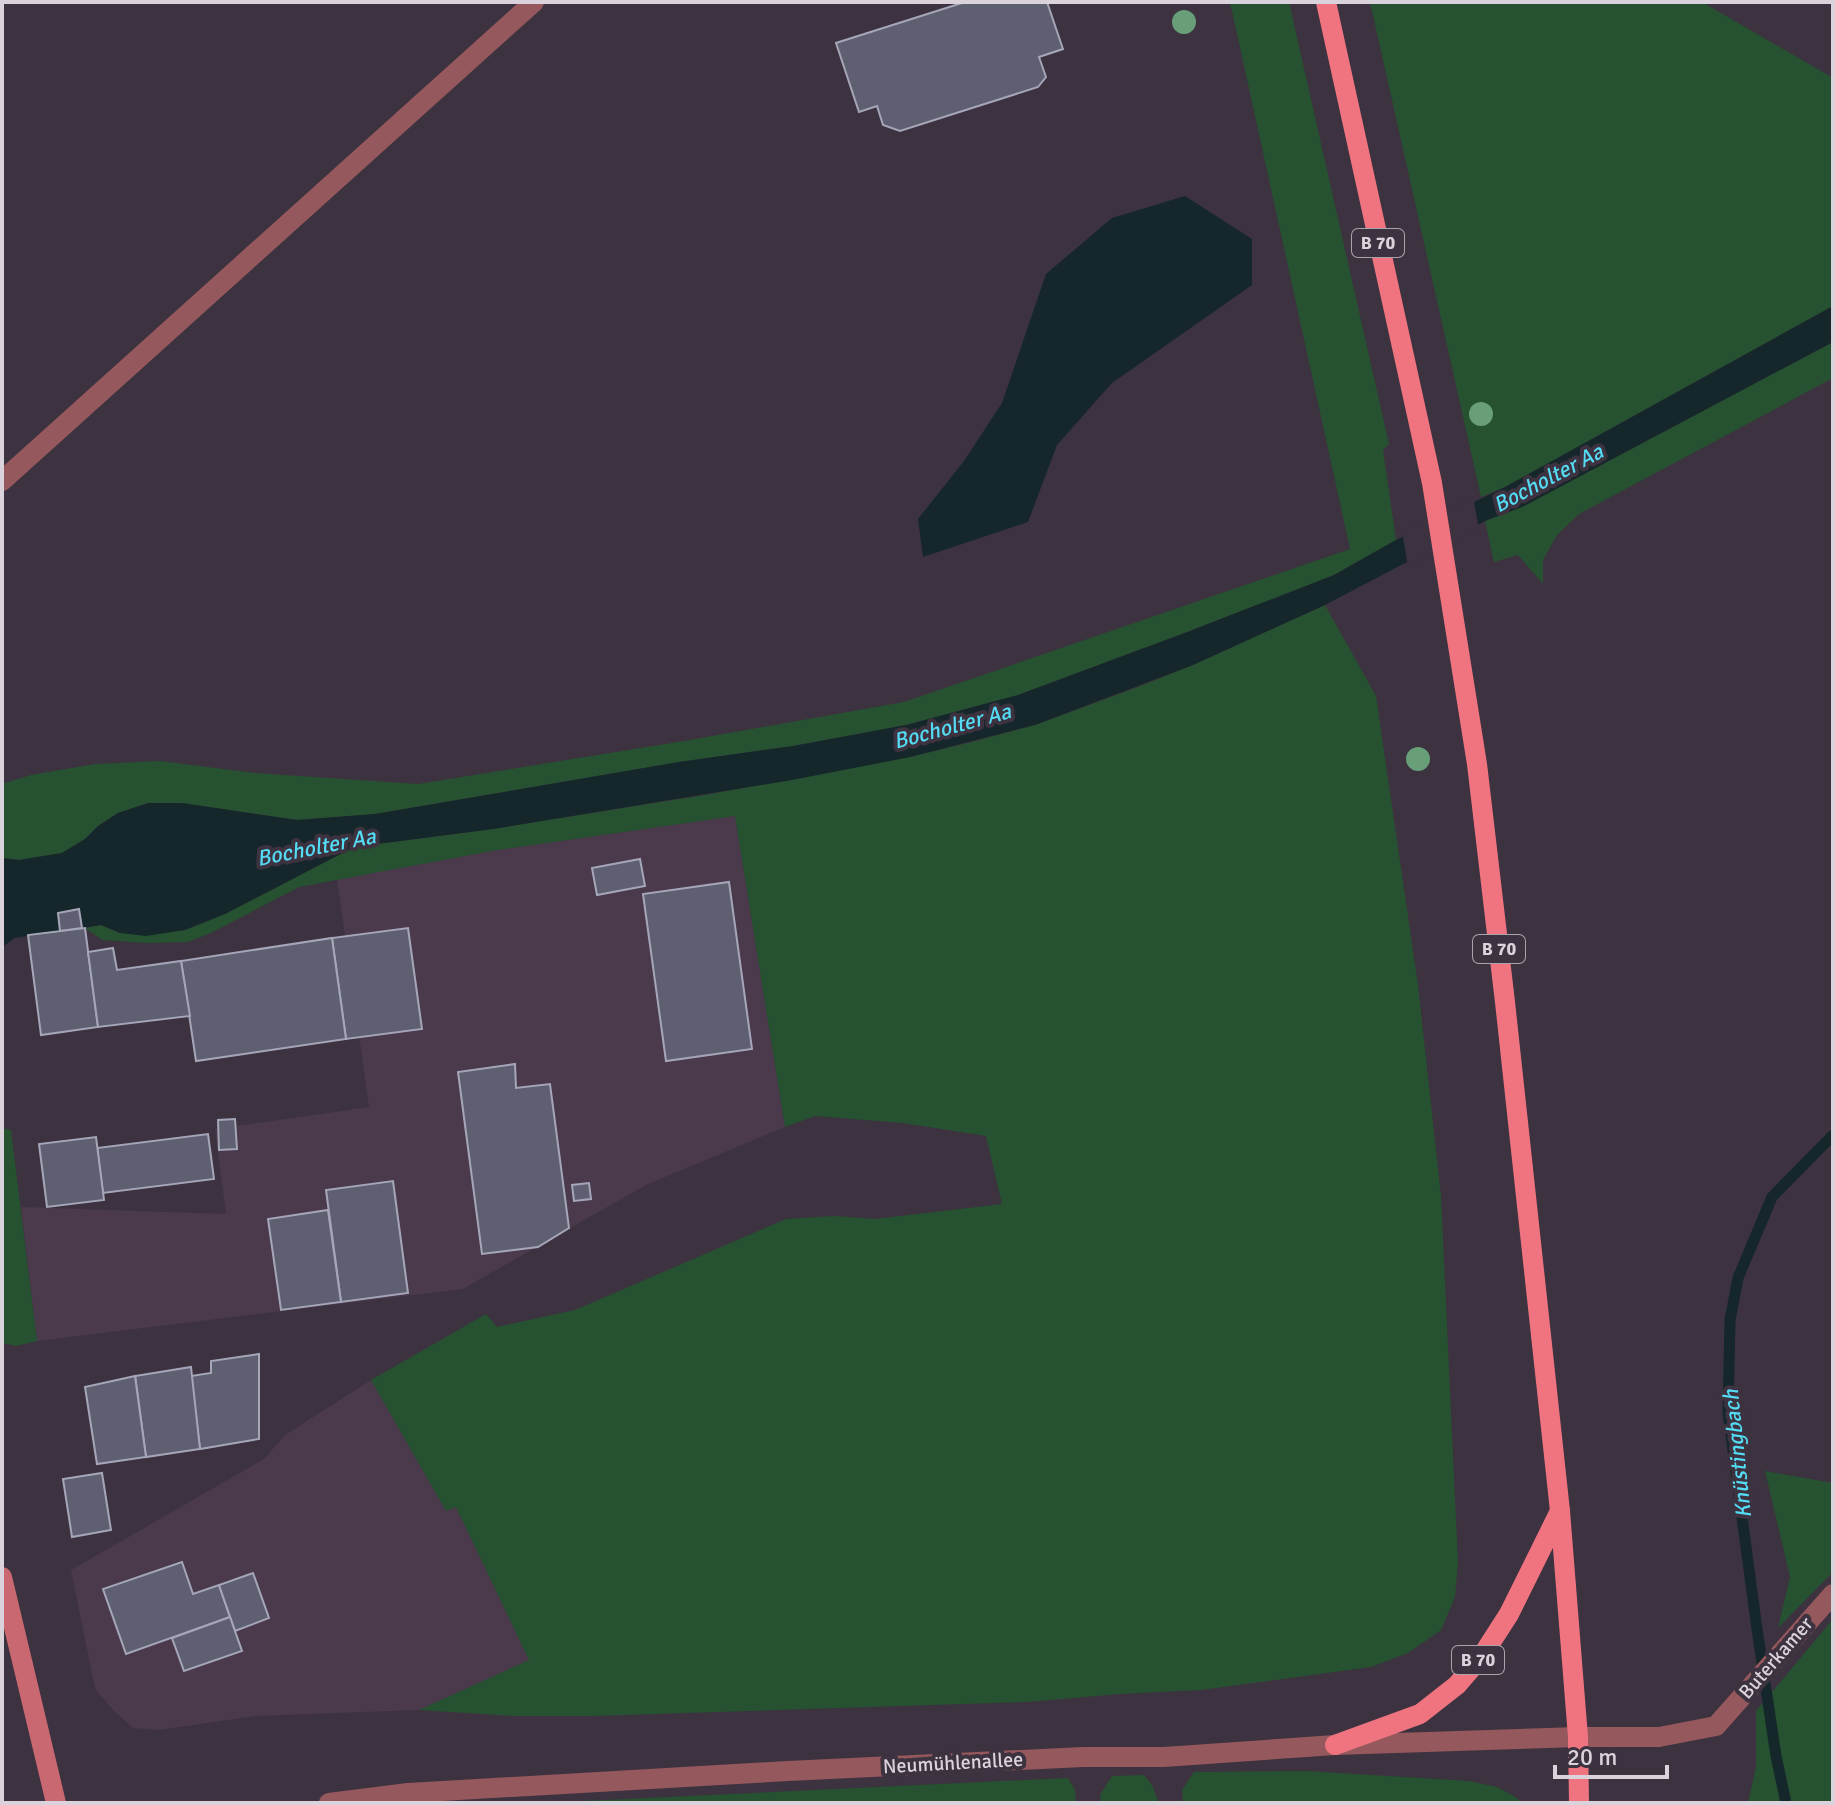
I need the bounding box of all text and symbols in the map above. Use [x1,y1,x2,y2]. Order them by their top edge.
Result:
road number: B 70 [1352,229,1404,257]
water label: Bocholter Aa [1488,437,1608,518]
water label: Bocholter Aa [890,697,1015,755]
water label: Bocholter Aa [254,822,379,872]
road number: B 70 [1473,935,1525,963]
water label: Knüstingbach [1717,1387,1757,1520]
street label: Buterkamer [1734,1611,1819,1704]
road number: B 70 [1452,1646,1504,1674]
scale bar [1555,1729,1667,1779]
text: 20 m [1567,1742,1617,1772]
street label: Neumühlenallee [882,1747,1024,1779]

